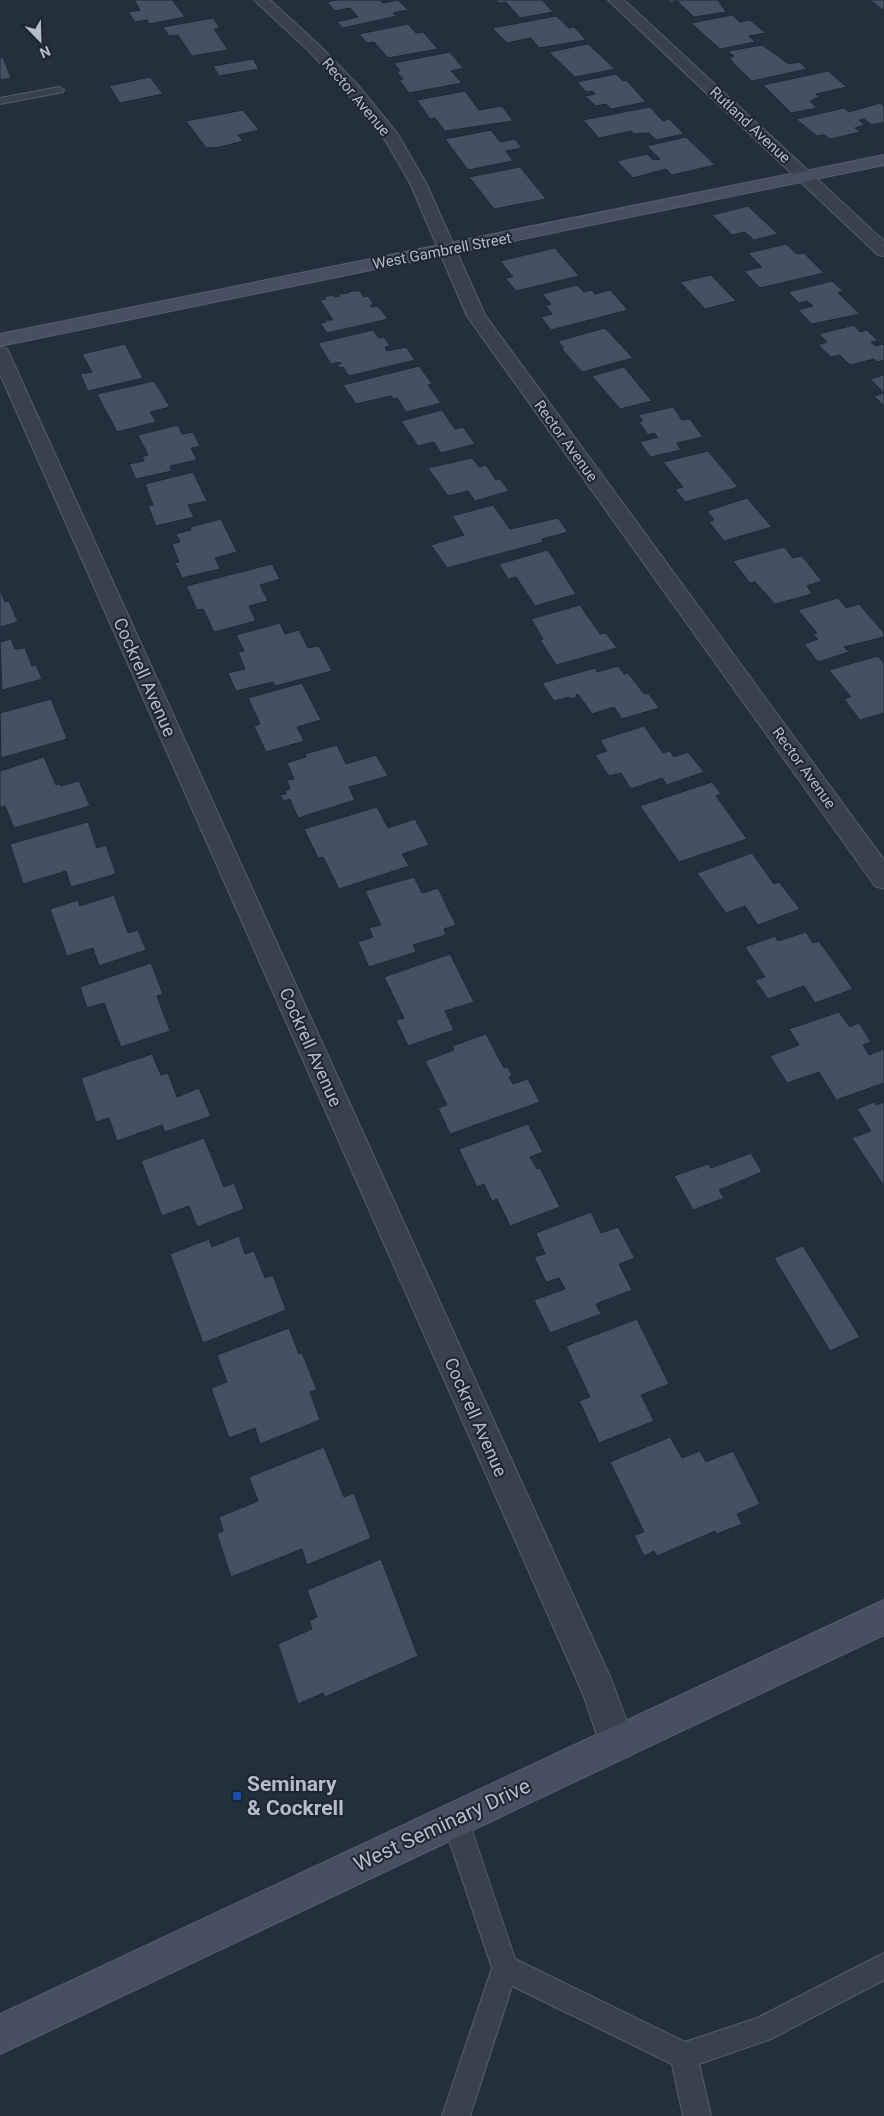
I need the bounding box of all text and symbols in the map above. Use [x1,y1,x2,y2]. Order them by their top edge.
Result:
north arrow [15,15,65,65]
text: N [37,43,53,61]
street label: Rector Avenue [318,54,394,140]
street label: Rutland Avenue [706,83,794,167]
street label: West Gambrell Street [371,229,513,273]
street label: Rector Avenue [530,397,602,485]
street label: Cockrell Avenue [109,614,181,740]
street label: Rector Avenue [768,724,840,812]
street label: Cockrell Avenue [275,984,347,1110]
street label: Cockrell Avenue [440,1354,512,1480]
place label: Seminary & Cockrell [247,1772,344,1820]
street label: West Seminary Drive [350,1774,534,1876]
marker: Seminary & Cockrell [231,1790,243,1802]

